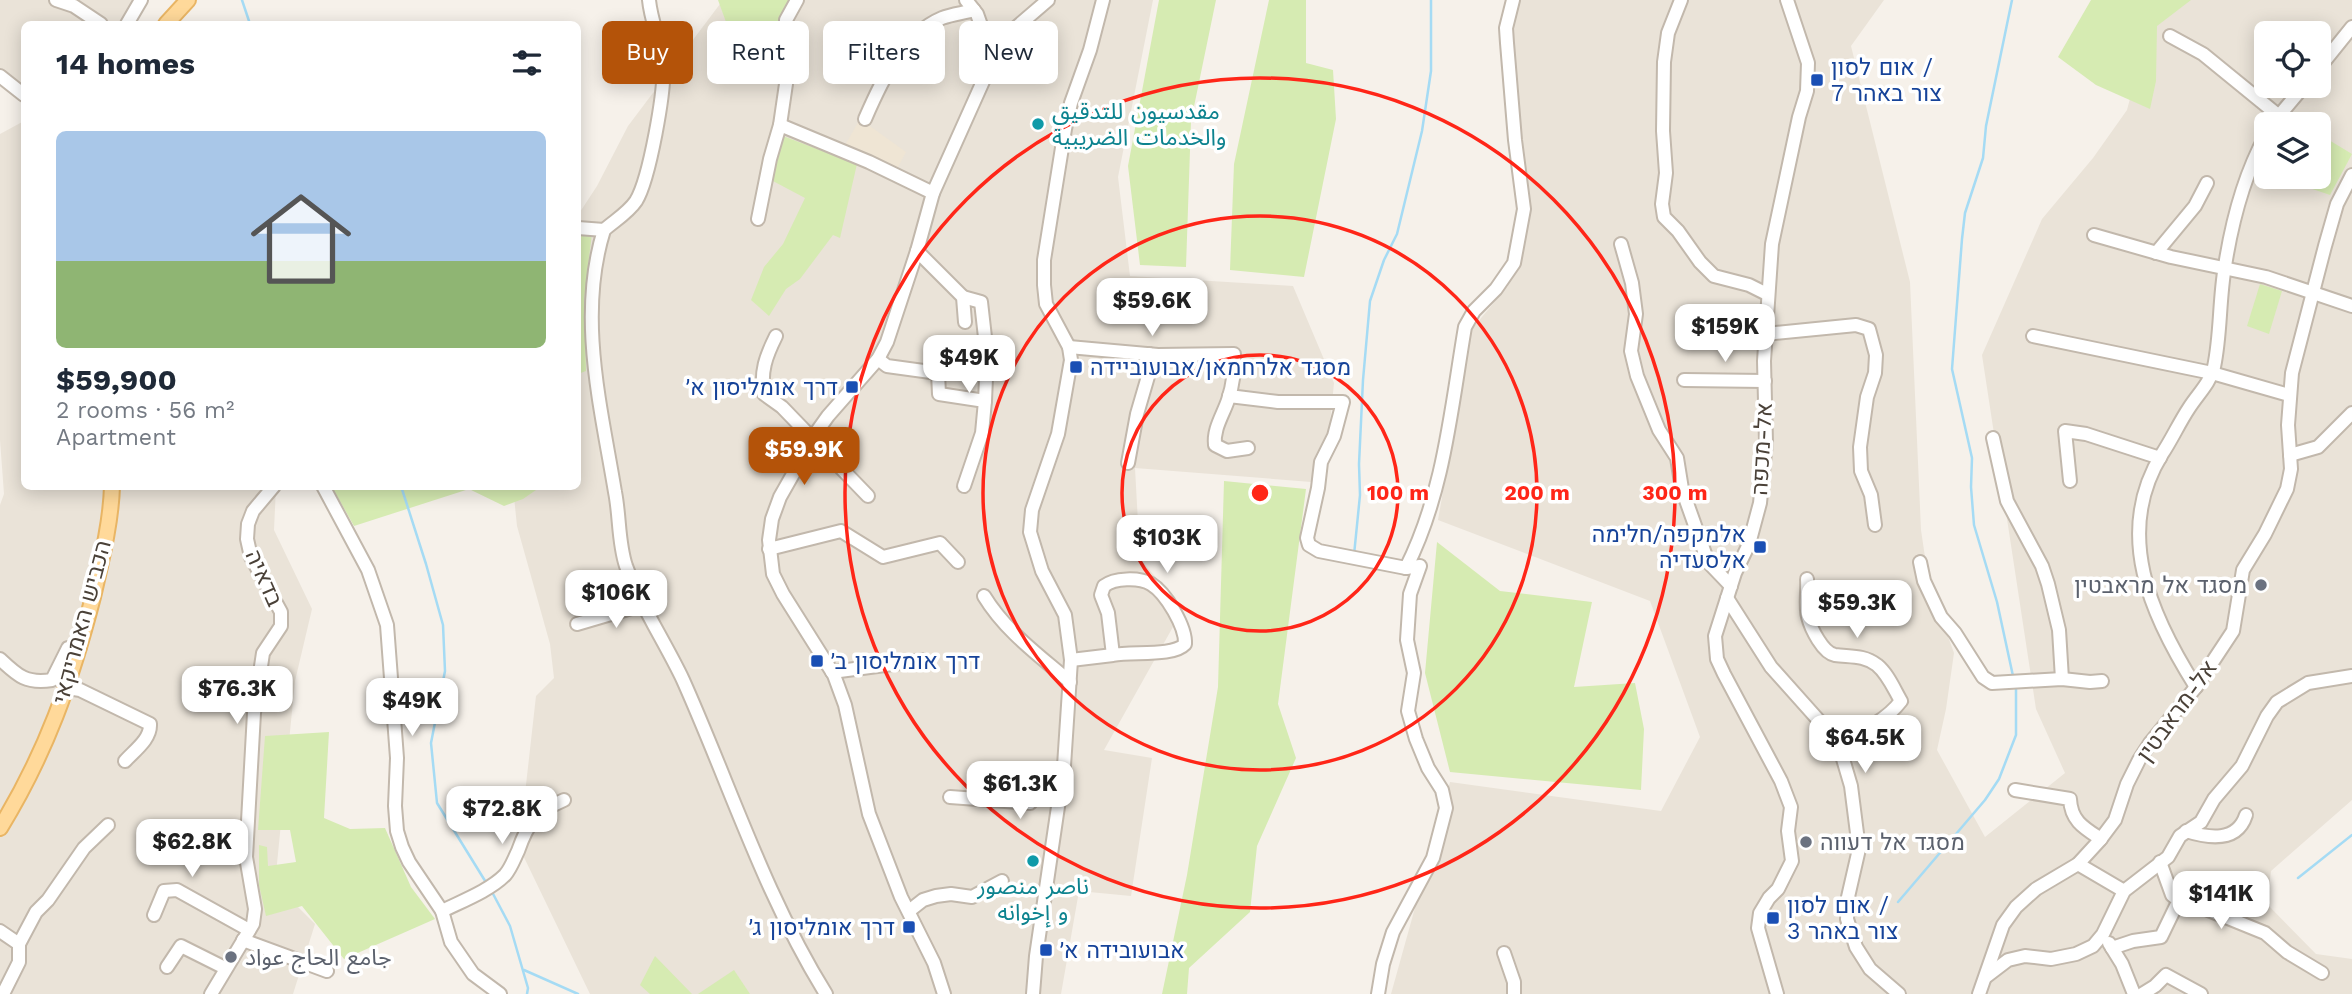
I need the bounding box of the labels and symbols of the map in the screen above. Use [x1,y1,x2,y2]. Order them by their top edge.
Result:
place label: אום לסון / צור באהר 7 [1831,54,1942,107]
marker: אום לסון / צור באהר 7 [1809,72,1825,88]
place label: مقدسيون للتدقيق والخدمات الضريبية [1052,98,1226,151]
marker: مقدسيون للتدقيق والخدمات الضريبية [1030,116,1046,132]
pin: $59.6K [1095,278,1209,338]
pin: $159K [1676,304,1774,364]
pin: $49K [928,336,1010,395]
place label: מסגד אלרחמאן/אבועוביידה [1090,354,1351,381]
marker: מסגד אלרחמאן/אבועוביידה [1068,359,1084,375]
place label: דרך אומליסון א׳ [686,374,838,401]
marker: דרך אומליסון א׳ [844,379,860,395]
street label: אל-מכפה [1746,402,1778,496]
pin: $59.9K [747,428,861,487]
text: 100 m [1367,480,1429,505]
text: 200 m [1504,480,1570,505]
text: 300 m [1642,480,1708,505]
centre of rings [1248,481,1272,505]
pin: $103K [1118,516,1216,575]
place label: אלמקפה/חלימה אלסעדיה [1592,521,1746,574]
street label: הכביש האמריקאי [47,537,117,707]
marker: אלמקפה/חלימה אלסעדיה [1752,539,1768,555]
street label: בדאיה [240,545,288,611]
pin: $106K [567,570,665,630]
place label: מסגד אל מראבטין [2074,572,2247,599]
marker: מסגד אל מראבטין [2253,577,2269,593]
pin: $59.3K [1800,580,1914,640]
place label: דרך אומליסון ב׳ [831,648,980,675]
marker: דרך אומליסון ב׳ [809,653,825,669]
street label: אל-מראבטין [2131,655,2223,767]
pin: $76.3K [180,666,294,726]
pin: $49K [371,678,453,738]
pin: $64.5K [1808,716,1922,775]
pin: $61.3K [963,762,1077,821]
pin: $72.8K [445,786,559,846]
pin: $62.8K [135,820,249,879]
place label: מסגד אל דעווה [1820,829,1965,856]
marker: מסגד אל דעווה [1798,834,1814,850]
marker: ناصر منصور و إخوانه [1025,853,1041,869]
pin: $141K [2172,872,2270,931]
place label: ناصر منصور و إخوانه [976,873,1089,928]
place label: אום לסון / צור באהר 3 [1787,892,1898,945]
marker: אום לסון / צור באהר 3 [1765,910,1781,926]
place label: דרך אומליסון ג׳ [749,914,895,941]
marker: דרך אומליסון ג׳ [901,919,917,935]
place label: אבועובידה א׳ [1060,937,1185,964]
marker: אבועובידה א׳ [1038,942,1054,958]
place label: جامع الحاج عواد [245,944,392,974]
marker: جامع الحاج عواد [223,949,239,965]

